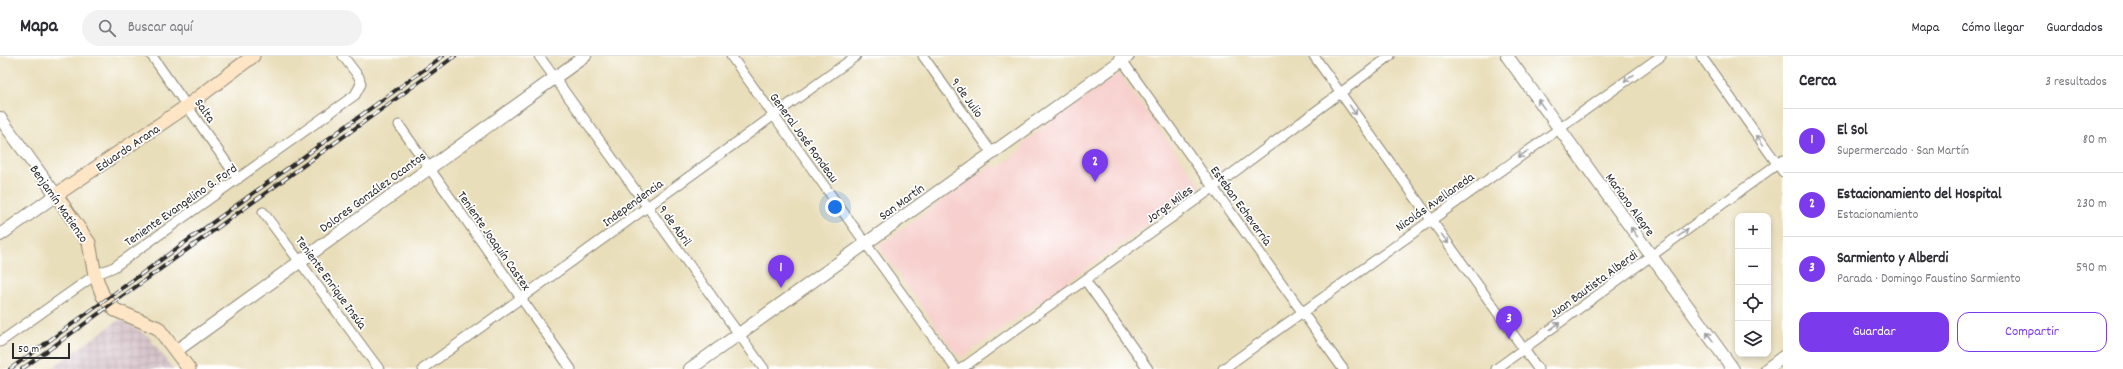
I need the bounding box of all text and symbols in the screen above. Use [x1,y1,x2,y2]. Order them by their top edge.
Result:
search box [82,10,362,46]
text: Mapa [20,14,58,41]
icon: search [96,17,118,39]
text: Buscar aquí [128,17,193,39]
text: Mapa [1912,18,1939,38]
text: Cómo llegar [1961,18,2024,38]
text: Guardados [2046,18,2103,38]
text: Cerca [1799,70,1836,94]
text: 3 resultados [2045,73,2107,92]
one-way arrow [1624,74,1635,83]
street label: 9 de Julio [945,75,987,123]
street label: General José Rondeau [764,90,842,187]
street label: Salta [189,95,220,128]
one-way arrow [1537,99,1545,110]
one-way arrow [1349,105,1357,116]
street label: Eduardo Arana [93,120,165,178]
text: El Sol [1837,120,1868,142]
text: 1 [1811,131,1813,150]
text: 80 m [2083,131,2107,150]
one-way arrow [1756,135,1764,146]
text: Supermercado · San Martín [1837,142,1969,161]
street label: Dolores González Ocantos [316,148,431,238]
pin: 2 [1082,149,1108,182]
one-way arrow [1518,150,1529,158]
street label: Teniente Evangelino G. Ford [121,160,242,252]
street label: Benjamín Matienzo [24,162,92,247]
street label: Esteban Echeverría [1204,163,1276,251]
street label: Nicolás Avellaneda [1392,168,1479,237]
street label: Mariano Alegre [1600,170,1659,241]
street label: Independencia [599,175,669,233]
street label: San Martín [876,180,929,226]
street label: Jorge Miles [1143,181,1198,229]
text: Estacionamiento del Hospital [1837,184,2001,206]
street label: Teniente Joaquín Castex [452,188,534,295]
text: 2 [1809,195,1815,214]
text: 230 m [2077,195,2107,214]
your location [825,197,845,217]
street label: 9 de Abril [653,202,695,251]
text: Estacionamiento [1837,206,1918,225]
map controls [1735,213,1771,357]
button: + [1735,213,1771,249]
one-way arrow [1630,227,1638,238]
one-way arrow [1678,229,1689,237]
street label: Teniente Enrique Insúa [290,233,371,335]
one-way arrow [1440,234,1449,245]
street label: Juan Bautista Alberdi [1547,246,1643,323]
text: Sarmiento y Alberdi [1837,248,1948,270]
button: − [1735,249,1771,285]
pin: 1 [768,255,794,288]
text: 3 [1809,259,1815,278]
text: 590 m [2076,259,2107,278]
text: Parada · Domingo Faustino Sarmiento [1837,270,2021,289]
button: locate [1735,285,1771,321]
pin: 3 [1496,306,1522,339]
button: Guardar [1799,312,1949,352]
button: Compartir [1957,312,2107,352]
button: layers [1735,321,1771,357]
one-way arrow [1550,322,1561,330]
one-way arrow [1706,332,1714,343]
scale bar [12,341,70,360]
text: 50 m [18,342,39,358]

